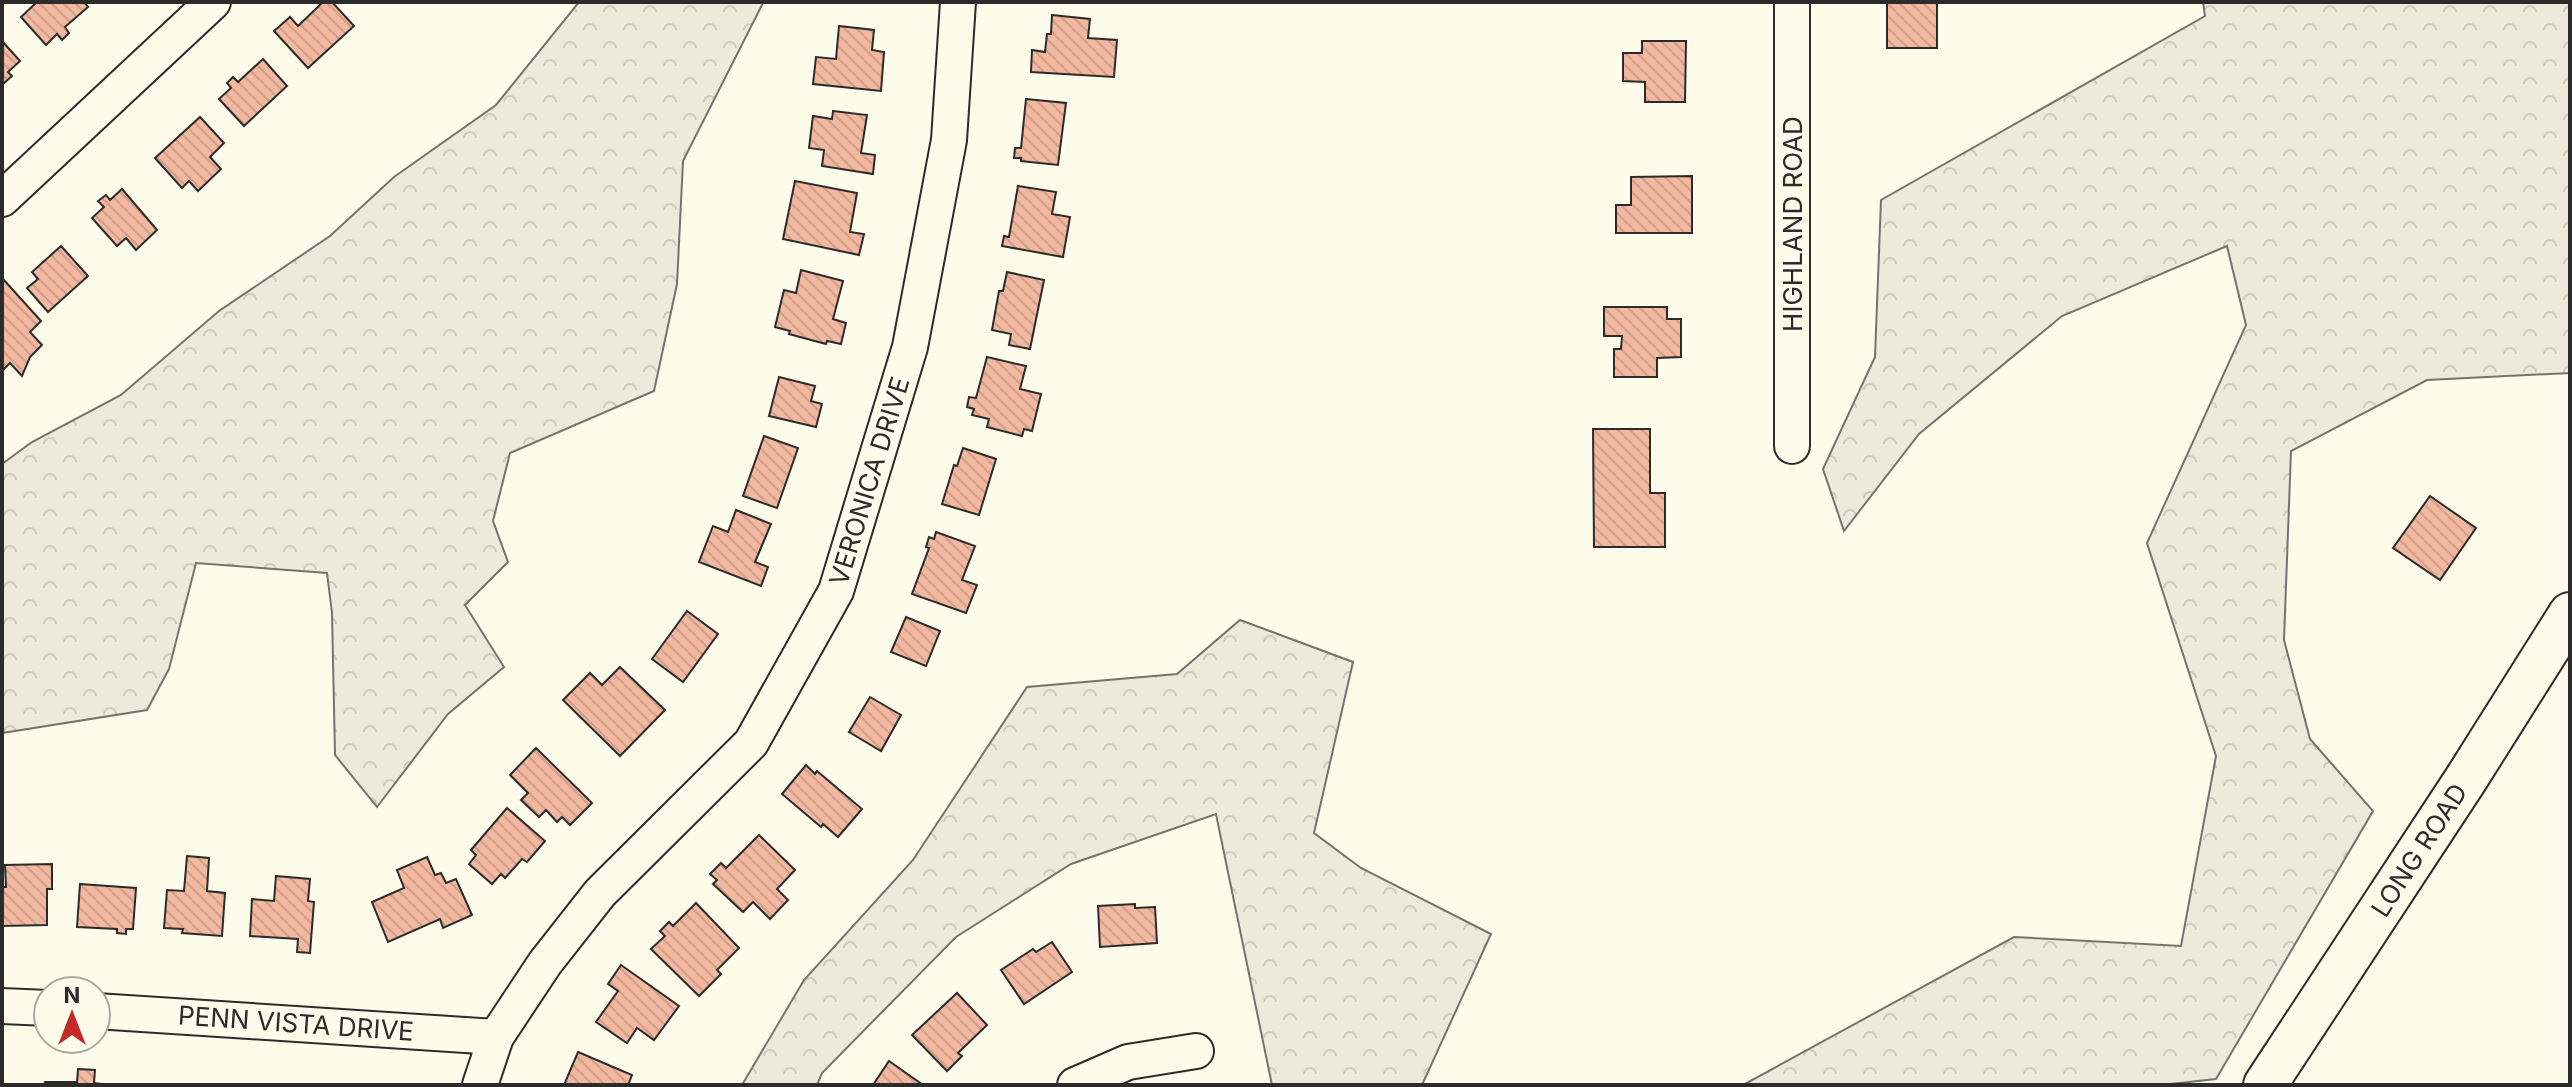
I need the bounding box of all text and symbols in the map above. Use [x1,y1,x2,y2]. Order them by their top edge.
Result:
street label: HIGHLAND ROAD [1777,116,1808,332]
street label: VERONICA DRIVE [823,373,915,589]
street label: LONG ROAD [2364,778,2474,922]
north arrow [32,975,112,1055]
text: N [64,982,80,1008]
street label: PENN VISTA DRIVE [177,999,415,1047]

